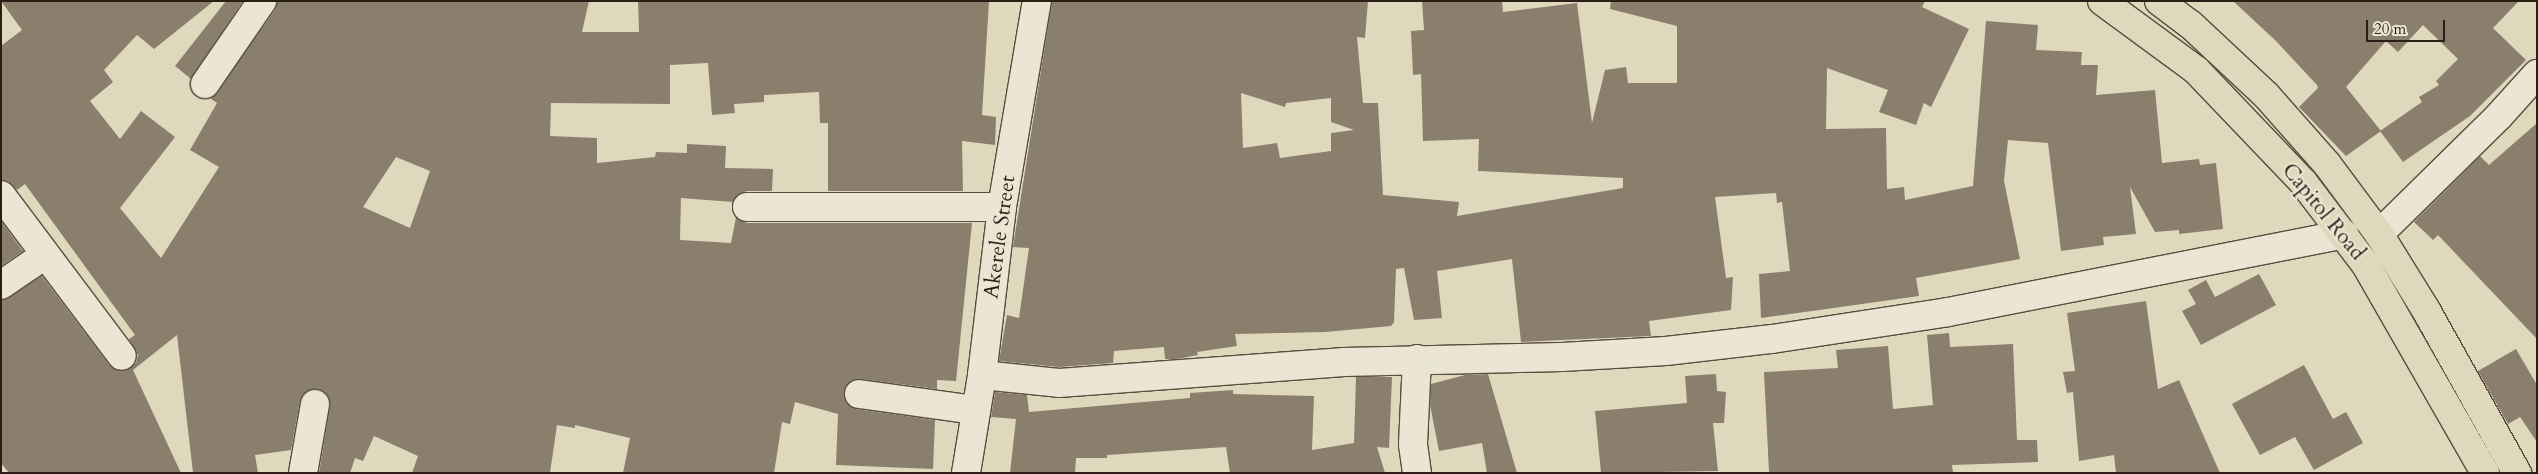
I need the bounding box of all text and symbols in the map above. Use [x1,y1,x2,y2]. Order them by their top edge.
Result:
scale bar [2368,10,2447,42]
text: 20 m [2374,19,2406,39]
street label: Capitol Road [2276,158,2370,266]
street label: Akerele Street [979,174,1021,300]

